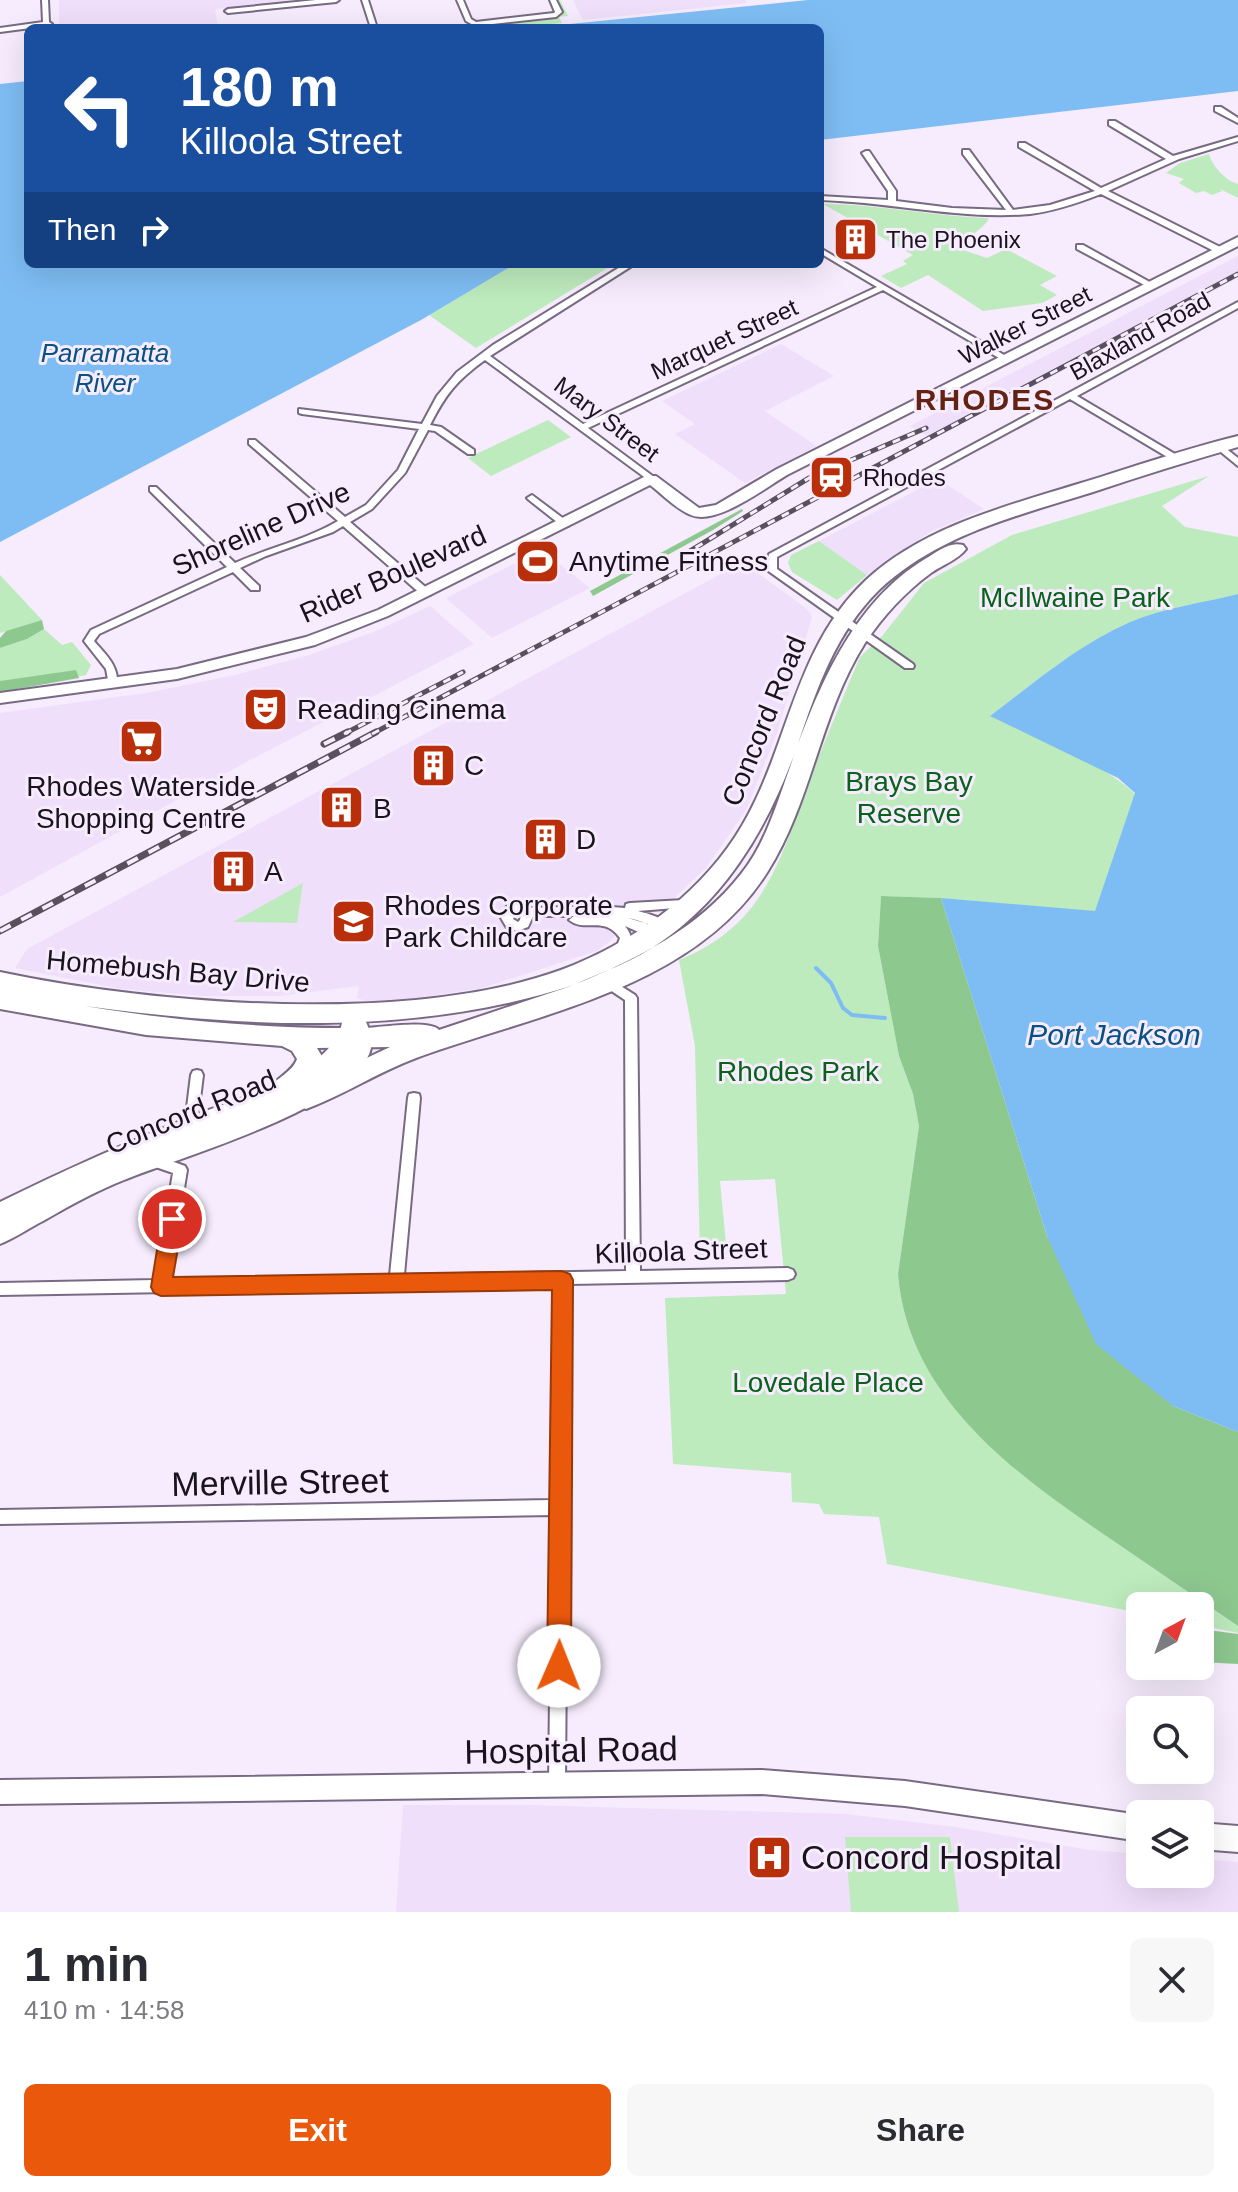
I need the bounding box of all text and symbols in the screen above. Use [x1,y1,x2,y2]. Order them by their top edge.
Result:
text: 180 m [180,55,339,118]
icon: left [48,56,152,160]
text: Killoola Street [180,121,402,162]
icon: right [132,208,176,252]
text: Then [48,213,116,246]
building icon: The Phoenix [831,215,879,263]
place label: The Phoenix [886,226,1021,253]
street label: Walker Street [955,280,1096,370]
street label: Blaxland Road [1065,286,1215,386]
street label: Marquet Street [646,293,802,385]
water label: Parramatta River [41,338,169,398]
street label: Mary Street [549,371,665,467]
district label: RHODES [915,383,1055,416]
station icon: Rhodes [808,453,856,501]
place label: Rhodes [863,464,946,491]
street label: Shoreline Drive [167,476,355,582]
street label: Rider Boulevard [295,519,491,629]
sports icon: Anytime Fitness [514,537,562,585]
place label: Anytime Fitness [569,546,768,577]
park label: McIlwaine Park [980,582,1171,613]
street label: Concord Road [716,631,812,811]
theatre icon: Reading Cinema [242,685,290,733]
place label: Reading Cinema [297,694,506,725]
supermarket icon: Rhodes Waterside Shopping Centre [117,717,165,765]
building icon: C [409,741,457,789]
place label: C [464,750,484,781]
park label: Brays Bay Reserve [845,766,973,829]
place label: Rhodes Waterside Shopping Centre [26,771,256,834]
building icon: B [318,784,366,832]
place label: B [373,793,392,824]
building icon: D [521,815,569,863]
place label: D [576,824,596,855]
building icon: A [209,847,257,895]
place label: A [264,856,283,887]
place label: Rhodes Corporate Park Childcare [384,890,613,953]
school or university icon: Rhodes Corporate Park Childcare [329,897,377,945]
street label: Homebush Bay Drive [45,944,311,998]
water label: Port Jackson [1027,1018,1201,1051]
park label: Rhodes Park [717,1056,880,1087]
street label: Concord Road [101,1064,281,1160]
pin [138,1185,206,1253]
icon: arrive [150,1197,194,1241]
street label: Killoola Street [594,1232,768,1270]
park label: Lovedale Place [732,1367,924,1398]
street label: Merville Street [171,1461,390,1503]
north arrow [1126,1592,1214,1680]
map controls [1126,1592,1214,1888]
position arrow [517,1624,601,1708]
button: search [1126,1696,1214,1784]
street label: Hospital Road [464,1729,678,1771]
button: layers [1126,1800,1214,1888]
hospital icon: Concord Hospital [746,1833,794,1881]
place label: Concord Hospital [801,1838,1062,1876]
text: 1 min [24,1938,149,1991]
button: close [1130,1938,1214,2022]
text: 410 m · 14:58 [24,1995,184,2025]
button: Exit [24,2084,611,2176]
button: Share [627,2084,1214,2176]

